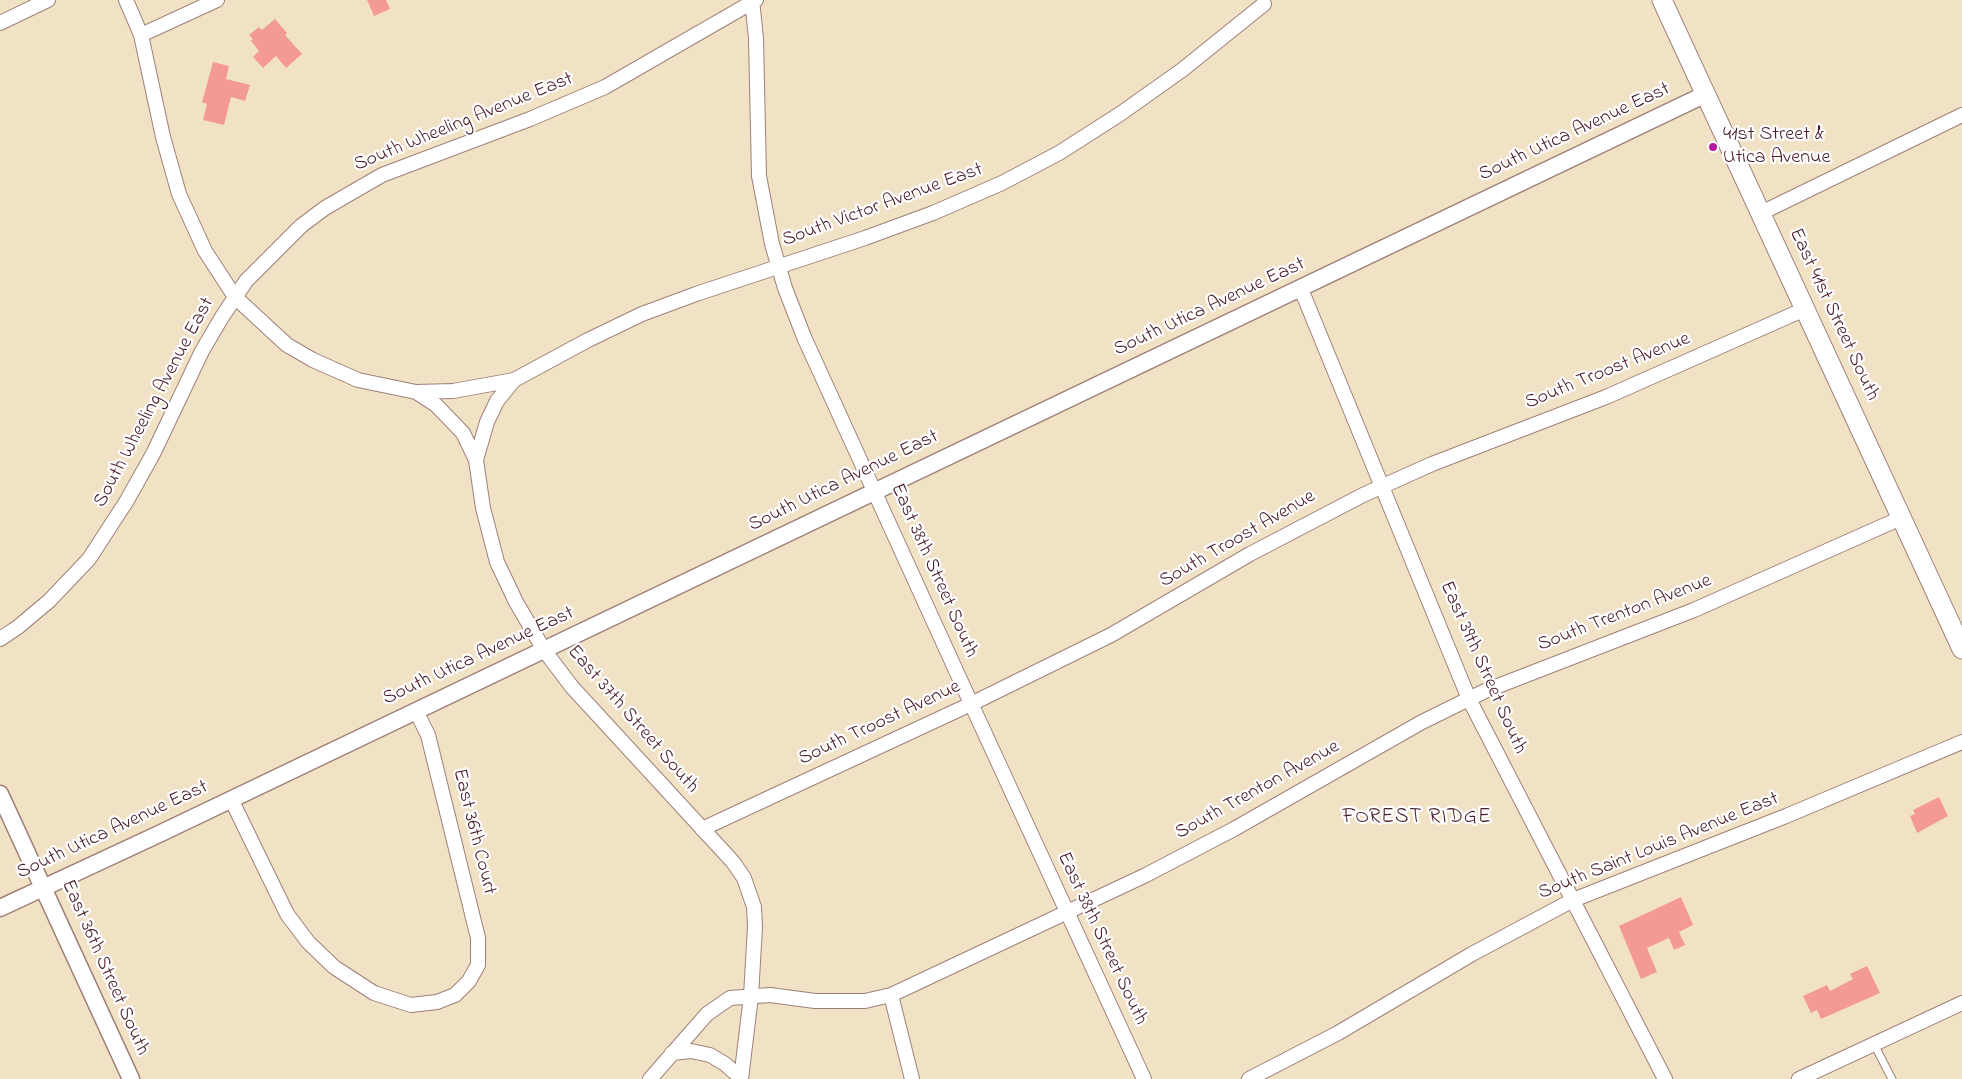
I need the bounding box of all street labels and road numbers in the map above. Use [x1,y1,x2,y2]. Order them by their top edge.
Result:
street label: South Wheeling Avenue East [351,68,577,178]
street label: South Utica Avenue East [1476,78,1674,188]
street label: South Victor Avenue East [779,159,987,253]
street label: East 41st Street South [1782,225,1884,405]
street label: South Utica Avenue East [1111,253,1309,363]
street label: South Wheeling Avenue East [89,294,221,512]
street label: South Troost Avenue [1522,328,1694,416]
street label: South Utica Avenue East [745,426,943,538]
street label: East 38th Street South [884,480,982,662]
street label: South Troost Avenue [1156,486,1320,594]
street label: South Trenton Avenue [1535,570,1715,658]
street label: East 39th Street South [1433,578,1531,758]
street label: South Utica Avenue East [380,602,578,712]
street label: East 37th Street South [561,641,703,799]
street label: South Troost Avenue [795,676,965,772]
street label: South Trenton Avenue [1172,736,1344,846]
street label: East 36th Court [446,767,500,897]
street label: South Utica Avenue East [14,776,212,886]
street label: South Saint Louis Avenue East [1535,788,1783,906]
street label: East 38th Street South [1050,849,1152,1029]
street label: East 36th Street South [55,877,153,1059]

